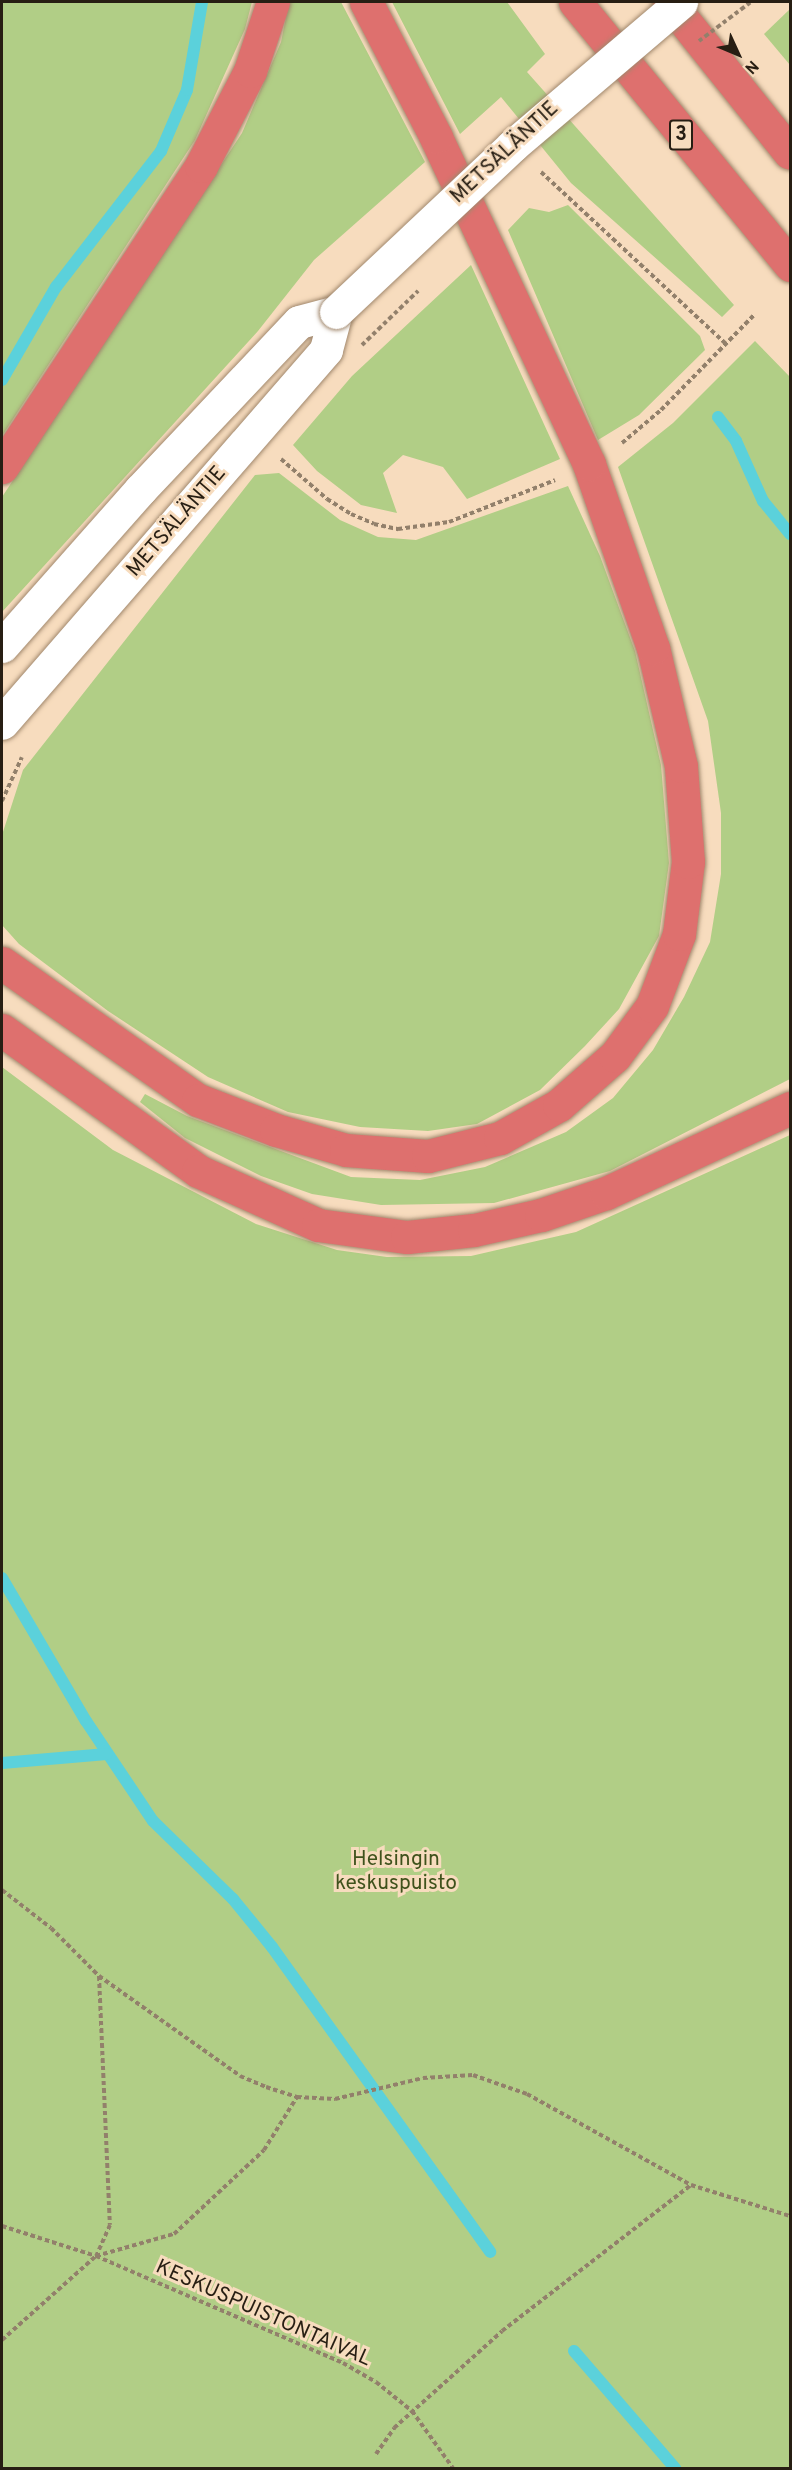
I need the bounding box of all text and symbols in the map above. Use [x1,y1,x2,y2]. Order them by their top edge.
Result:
north arrow [708,24,768,84]
text: N [740,55,762,78]
street label: METSÄLÄNTIE [446,97,564,209]
road number: 3 [669,118,693,152]
street label: METSÄLÄNTIE [122,461,232,583]
park label: Helsingin keskuspuisto [335,1847,457,1897]
street label: KESKUSPUISTONTAIVAL [151,2255,375,2373]

